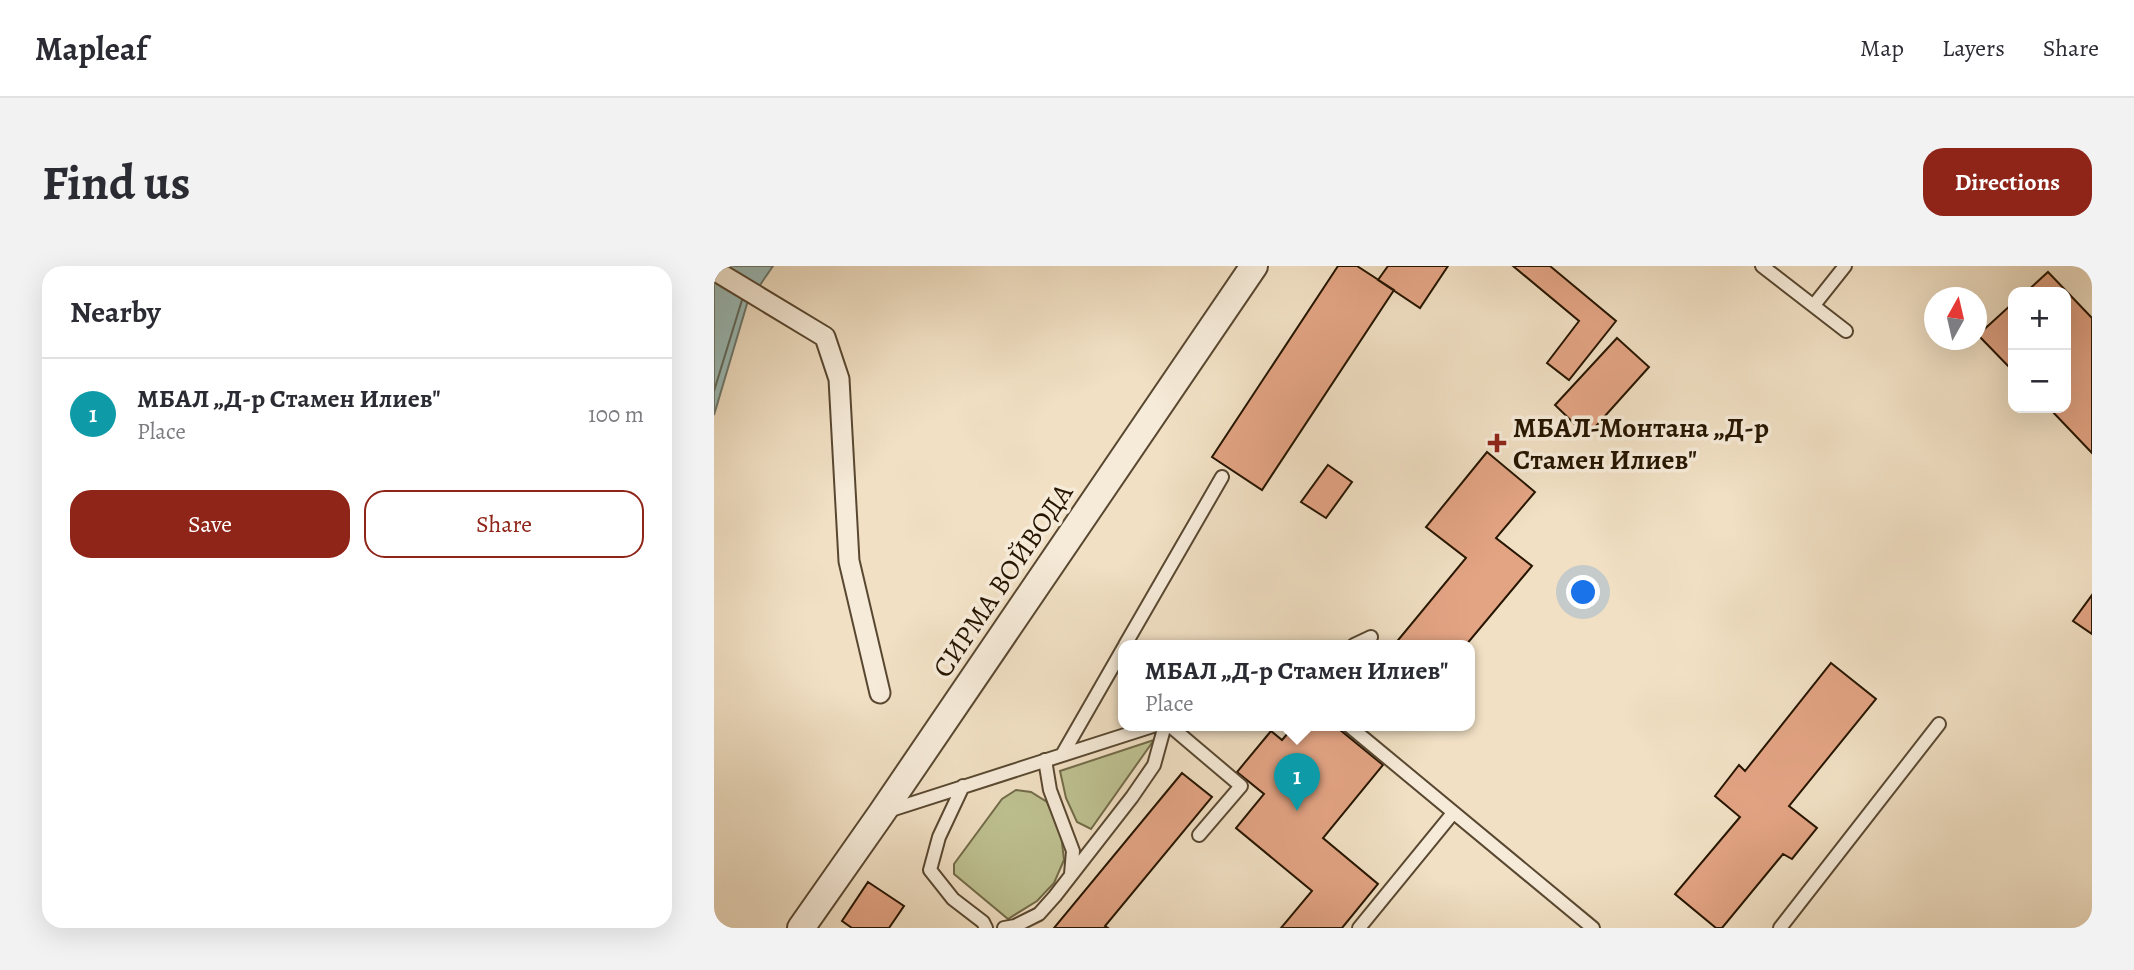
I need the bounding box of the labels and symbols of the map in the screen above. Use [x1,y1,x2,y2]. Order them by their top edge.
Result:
north arrow [1924,287,1987,350]
place label: МБАЛ-Монтана „Д-р Стамен Илиев" [1513,409,1769,479]
marker: МБАЛ-Монтана „Д-р Стамен Илиев" [1487,433,1507,453]
street label: СИРМА ВОЙВОДА [924,476,1082,685]
your location [1566,575,1600,609]
pin: 1 [1274,753,1320,811]

